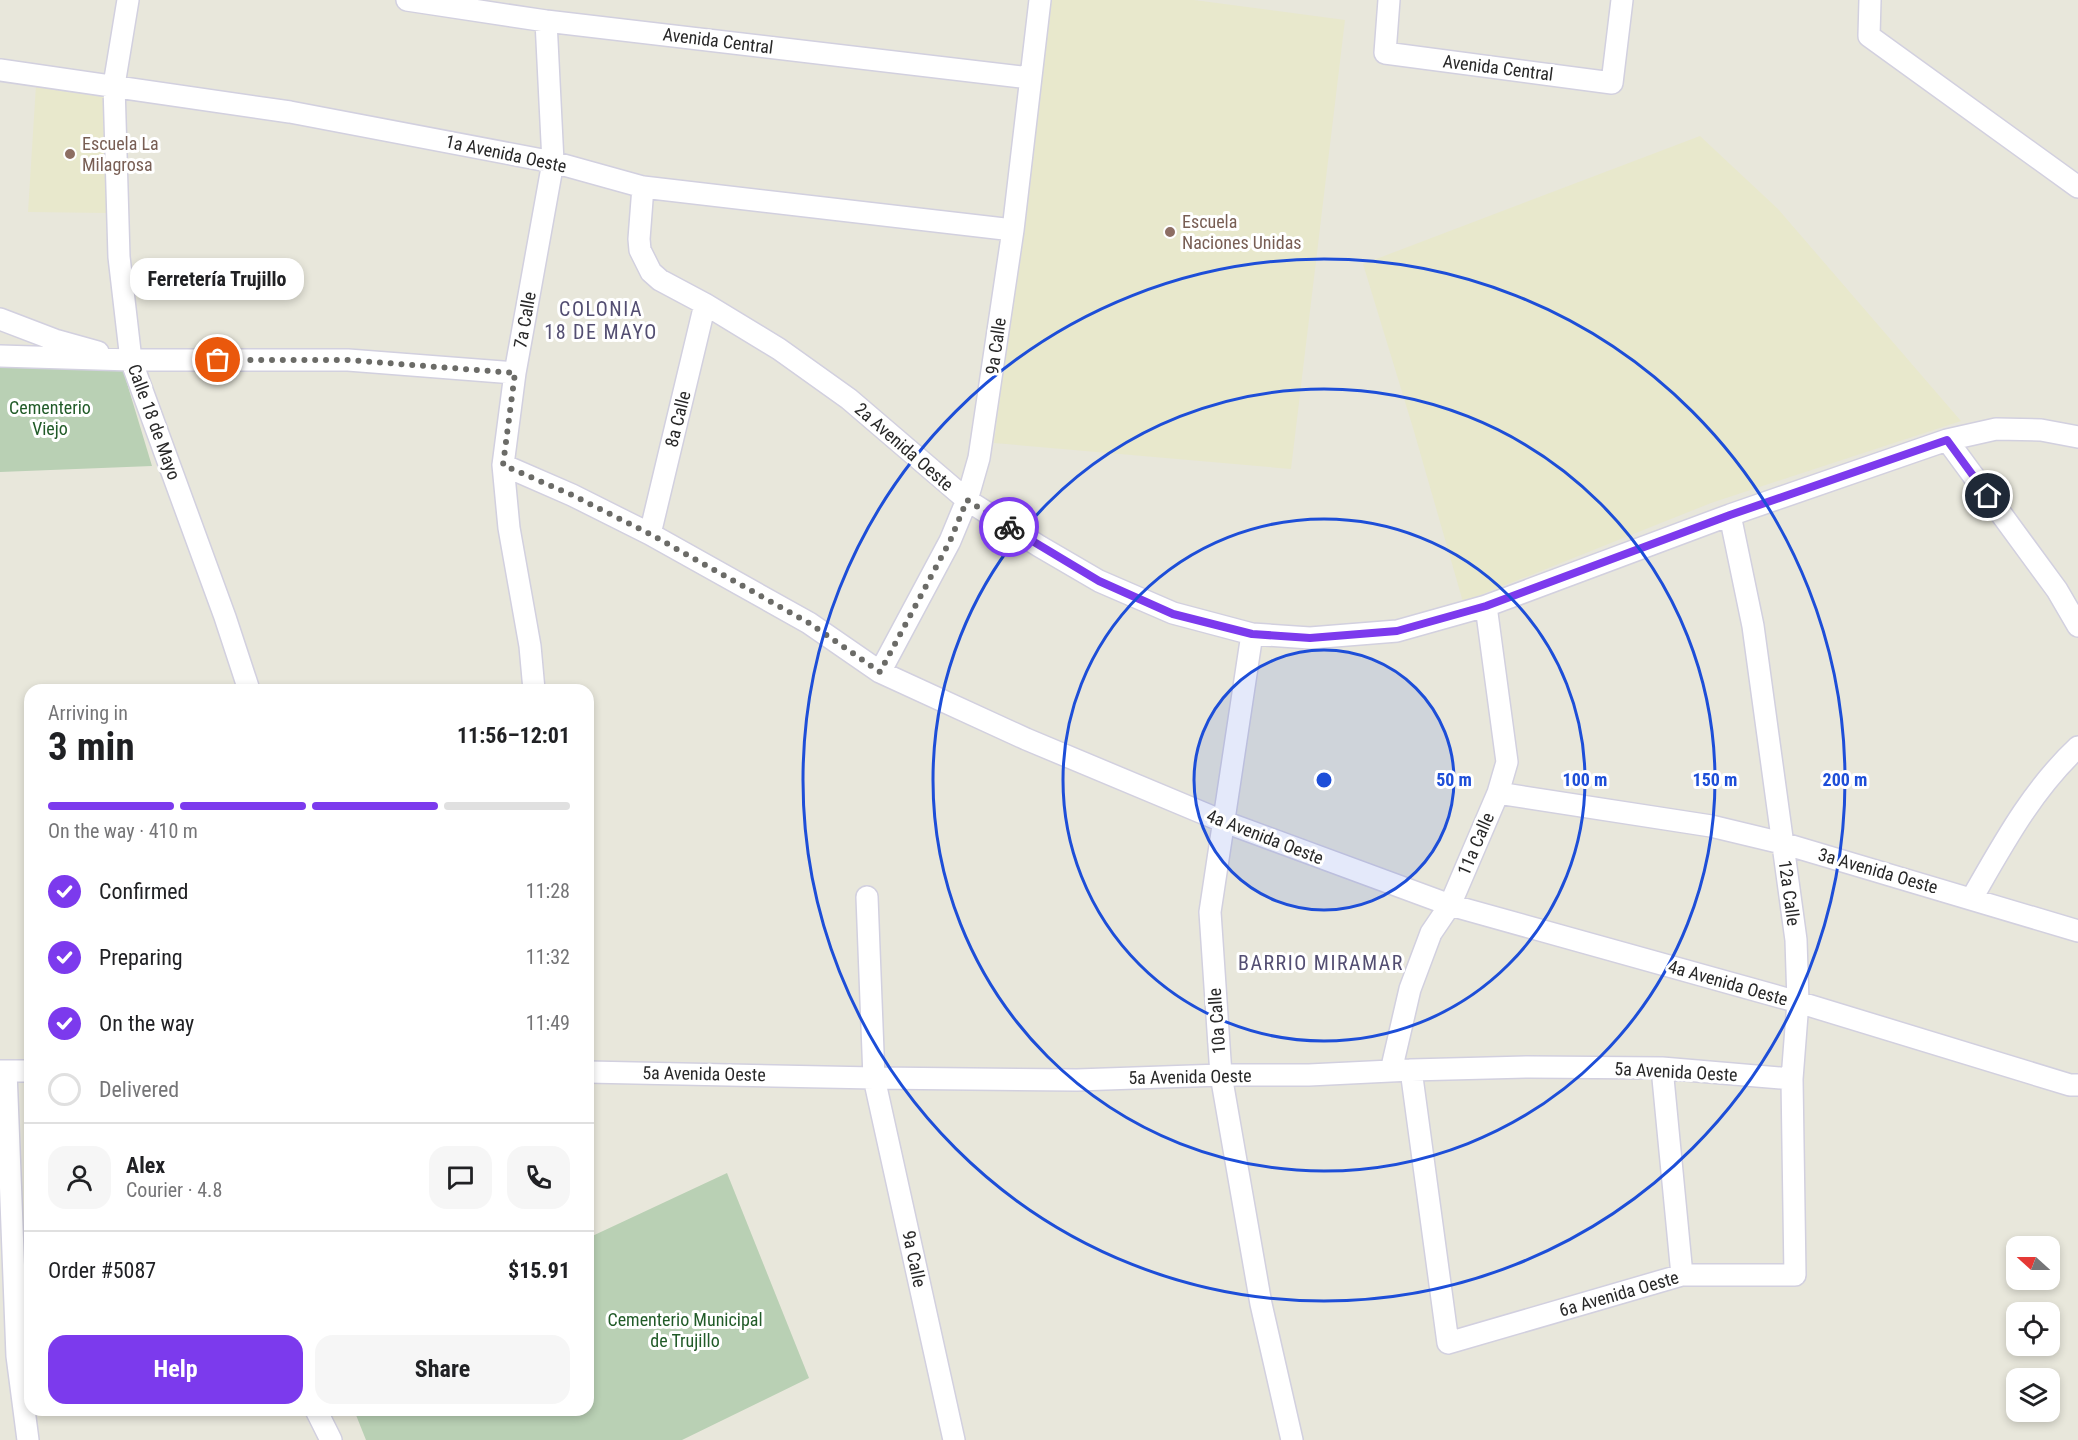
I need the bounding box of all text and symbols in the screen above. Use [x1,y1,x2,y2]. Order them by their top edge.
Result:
street label: Avenida Central [662,23,774,58]
street label: Avenida Central [1442,50,1554,85]
street label: 1a Avenida Oeste [444,130,569,177]
place label: Escuela La Milagrosa [82,133,159,175]
marker: Escuela La Milagrosa [63,147,77,161]
place label: Escuela Naciones Unidas [1182,211,1301,253]
marker: Escuela Naciones Unidas [1163,225,1177,239]
callout: Ferretería Trujillo [131,258,305,300]
text: Ferretería Trujillo [147,267,287,291]
street label: 7a Calle [509,290,540,350]
district label: COLONIA 18 DE MAYO [544,297,658,344]
street label: 9a Calle [981,316,1010,376]
pin [192,334,243,385]
icon: bag [201,343,234,376]
street label: Calle 18 de Mayo [124,361,185,483]
street label: 8a Calle [660,389,695,449]
park label: Cementerio Viejo [9,397,91,439]
street label: 2a Avenida Oeste [851,398,958,495]
pin [1962,470,2013,521]
icon: home [1971,479,2004,512]
courier [979,497,1039,557]
icon: bike [993,511,1026,544]
text: Arriving in [48,701,128,725]
text: 11:56–12:01 [457,723,570,748]
text: 3 min [48,724,135,770]
text: 50 m [1436,769,1472,790]
text: 100 m [1563,769,1607,790]
text: 150 m [1693,769,1737,790]
text: 200 m [1823,769,1867,790]
centre of rings [1314,770,1334,790]
street label: 4a Avenida Oeste [1204,805,1327,868]
street label: 11a Calle [1453,809,1498,878]
text: On the way · 410 m [48,819,198,843]
street label: 3a Avenida Oeste [1816,843,1940,898]
street label: 12a Calle [1775,859,1804,927]
icon: check [48,875,81,908]
text: Confirmed [99,879,188,904]
text: 11:28 [526,879,570,903]
icon: check [48,941,81,974]
text: Preparing [99,945,183,970]
text: 11:32 [526,945,570,969]
district label: BARRIO MIRAMAR [1238,951,1404,975]
street label: 4a Avenida Oeste [1666,955,1790,1010]
street label: 10a Calle [1204,987,1229,1055]
icon: check [48,1007,81,1040]
text: On the way [99,1011,194,1036]
text: 11:49 [526,1011,570,1035]
street label: 5a Avenida Oeste [1614,1058,1738,1085]
street label: 5a Avenida Oeste [642,1062,766,1085]
street label: 5a Avenida Oeste [1128,1065,1252,1088]
text: Delivered [99,1077,179,1102]
button: person [48,1146,111,1209]
button: chat [429,1146,492,1209]
button: phone [507,1146,570,1209]
text: Alex [126,1153,165,1178]
text: Courier · 4.8 [126,1178,222,1202]
street label: 9a Calle [898,1229,931,1289]
north arrow [2006,1236,2060,1290]
map controls [2006,1236,2060,1422]
text: Order #5087 [48,1258,156,1283]
text: $15.91 [508,1258,570,1283]
street label: 6a Avenida Oeste [1557,1266,1681,1321]
button: locate [2006,1302,2060,1356]
park label: Cementerio Municipal de Trujillo [607,1309,763,1351]
button: Help [48,1335,303,1404]
button: Share [315,1335,570,1404]
button: layers [2006,1368,2060,1422]

